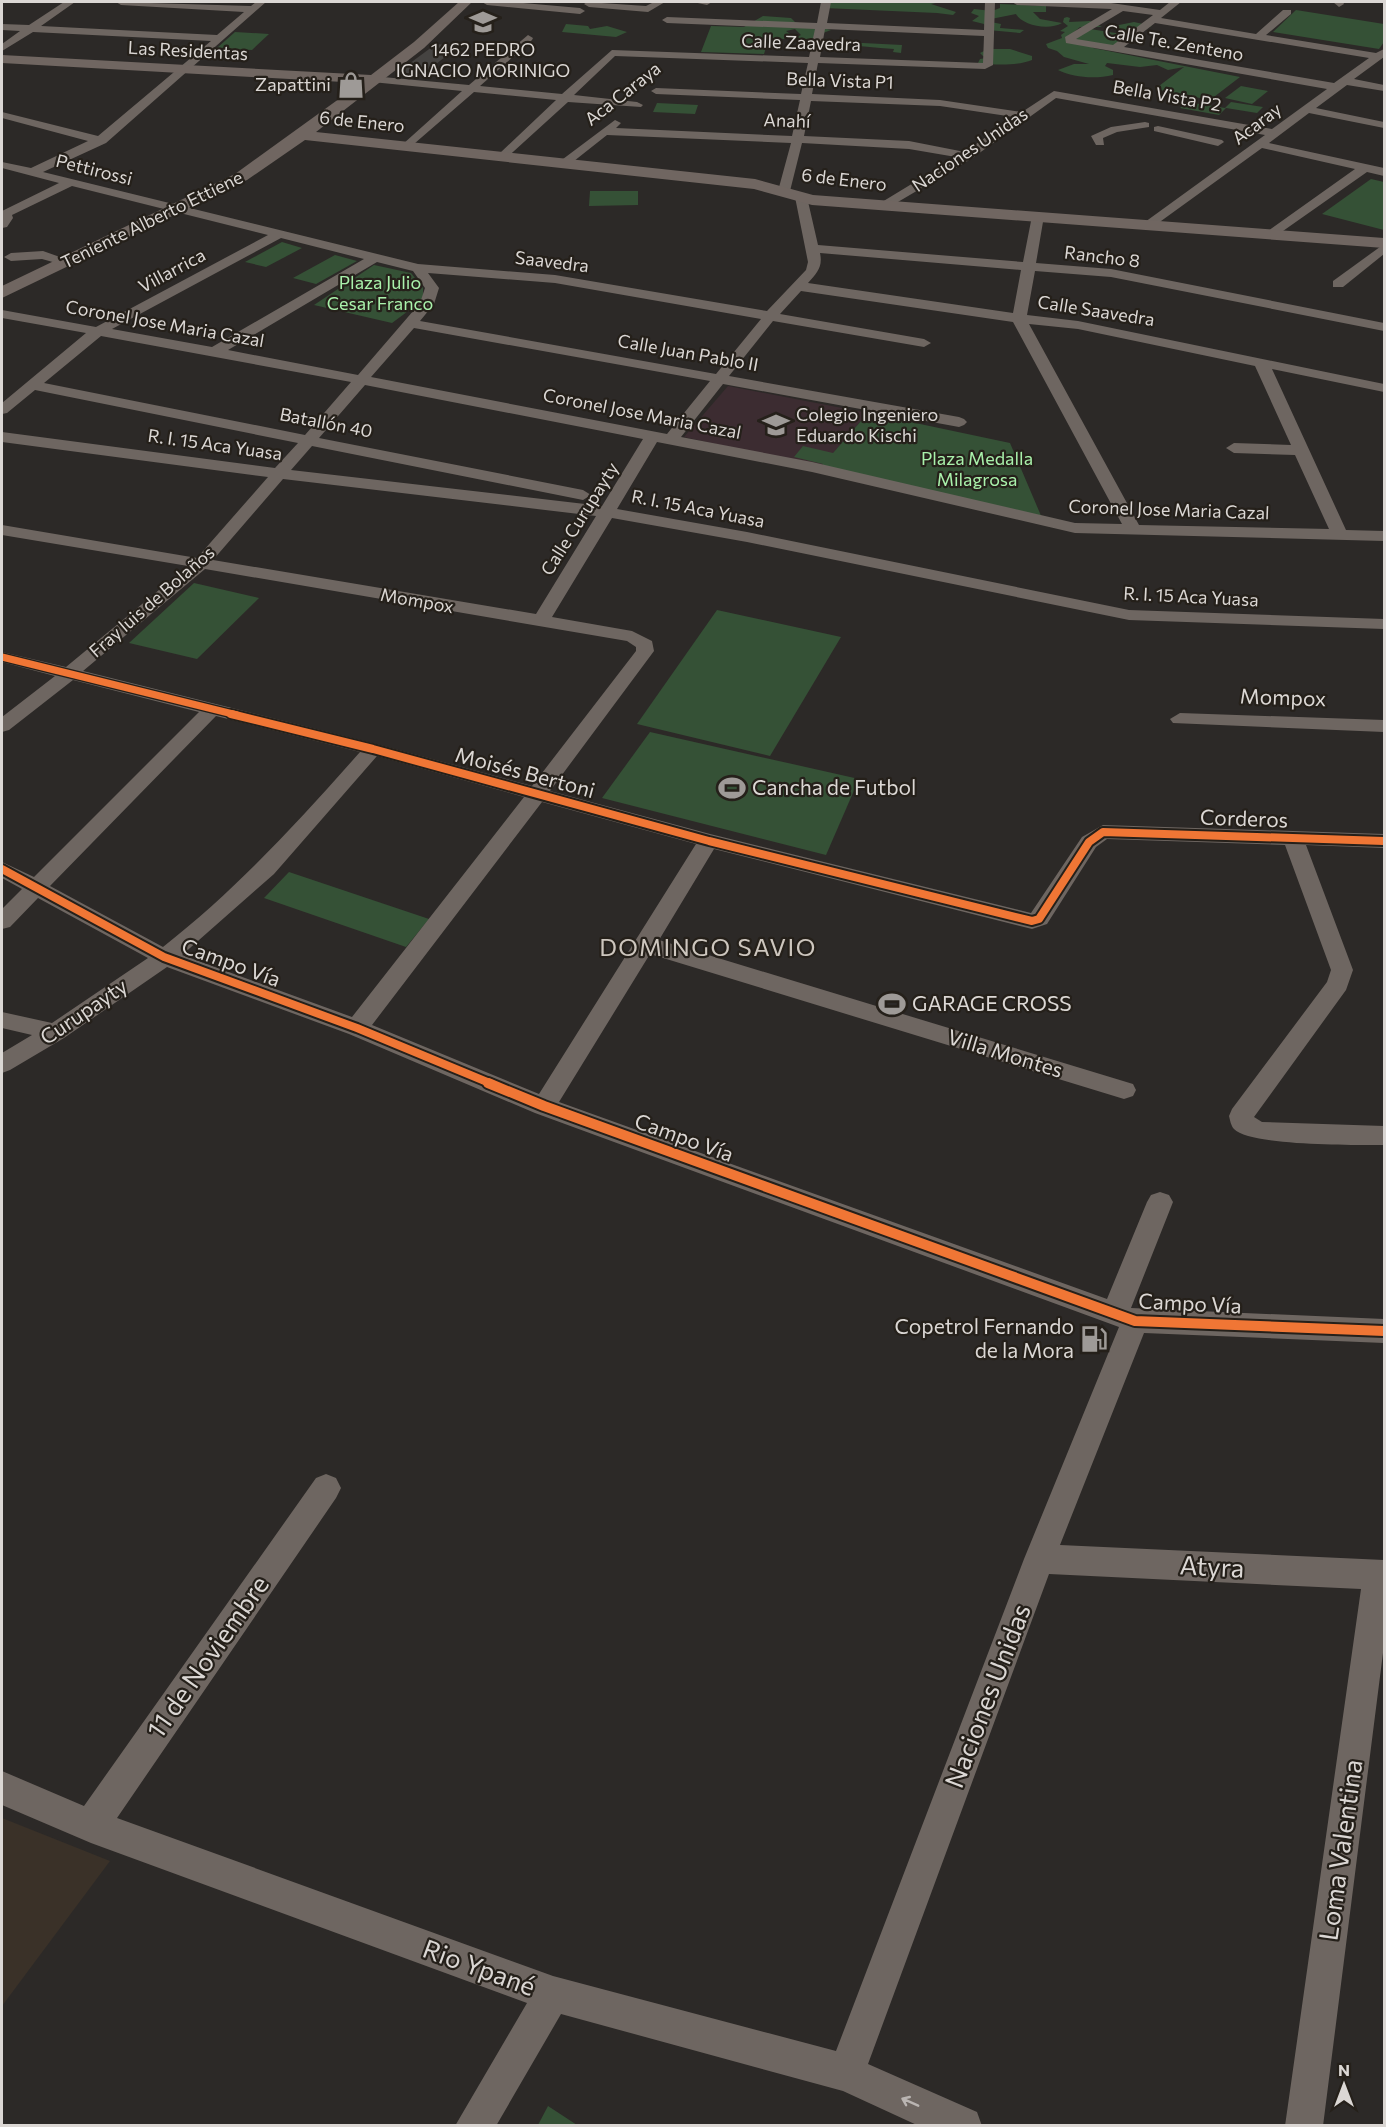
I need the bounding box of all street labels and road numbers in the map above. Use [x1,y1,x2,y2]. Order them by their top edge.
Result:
street label: Calle Te. Zenteno [1103,19,1245,65]
street label: Calle Zaavedra [741,29,861,55]
street label: Las Residentas [127,36,249,64]
street label: Aca Caraya [580,57,665,130]
street label: Bella Vista P1 [786,67,894,93]
street label: Bella Vista P2 [1111,75,1223,115]
street label: Acaray [1227,98,1285,149]
street label: Naciones Unidas [907,102,1031,196]
street label: 6 de Enero [318,106,406,136]
street label: Anahí [763,108,812,132]
street label: Pettirossi [54,149,135,189]
street label: 6 de Enero [800,163,888,195]
street label: Teniente Alberto Ettiene [57,165,246,273]
street label: Rancho 8 [1063,240,1141,272]
street label: Villarrica [134,243,209,297]
street label: Saavedra [514,246,590,276]
street label: Calle Saavedra [1036,290,1156,330]
street label: Coronel Jose Maria Cazal [64,295,266,351]
street label: Calle Juan Pablo II [616,329,760,375]
street label: Coronel Jose Maria Cazal [541,383,743,443]
street label: Batallón 40 [278,402,374,442]
street label: R. I. 15 Aca Yuasa [147,424,284,464]
street label: Calle Curupayty [536,458,623,579]
street label: R. I. 15 Aca Yuasa [630,484,767,532]
street label: Coronel Jose Maria Cazal [1068,494,1270,524]
street label: Fray luis de Bolaños [84,541,218,662]
street label: R. I. 15 Aca Yuasa [1123,581,1259,611]
street label: Mompox [379,583,456,617]
street label: Mompox [1239,682,1327,711]
street label: Moisés Bertoni [453,741,598,802]
street label: Corderos [1200,803,1289,832]
street label: Campo Vía [179,932,284,991]
street label: Curupayty [35,972,132,1049]
street label: Villa Montes [945,1023,1066,1082]
street label: Campo Vía [632,1107,737,1166]
street label: Campo Vía [1138,1287,1242,1318]
street label: Atyra [1179,1548,1245,1583]
street label: 11 de Noviembre [139,1569,274,1743]
street label: Naciones Unidas [937,1599,1036,1792]
street label: Loma Valentina [1311,1757,1368,1942]
street label: Rio Ypané [419,1932,540,2001]

